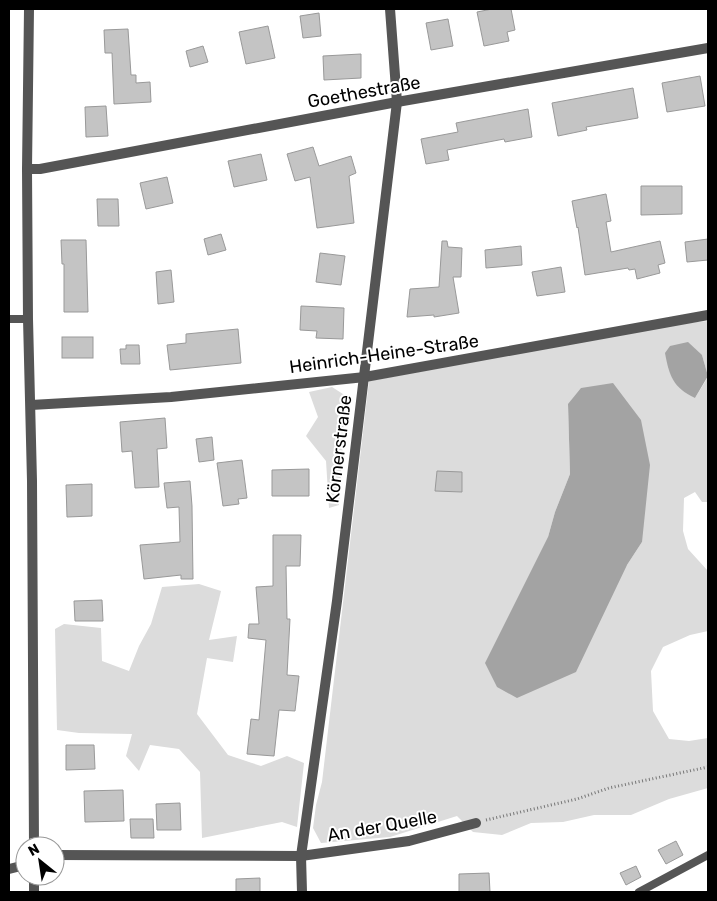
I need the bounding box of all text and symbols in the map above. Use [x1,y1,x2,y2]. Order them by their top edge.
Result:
street label: Goethestraße [306,71,422,113]
street label: Heinrich-Heine-Straße [288,330,480,378]
street label: Körnerstraße [321,394,357,504]
street label: An der Quelle [325,806,439,846]
north arrow [15,836,65,886]
text: N [25,840,42,860]

